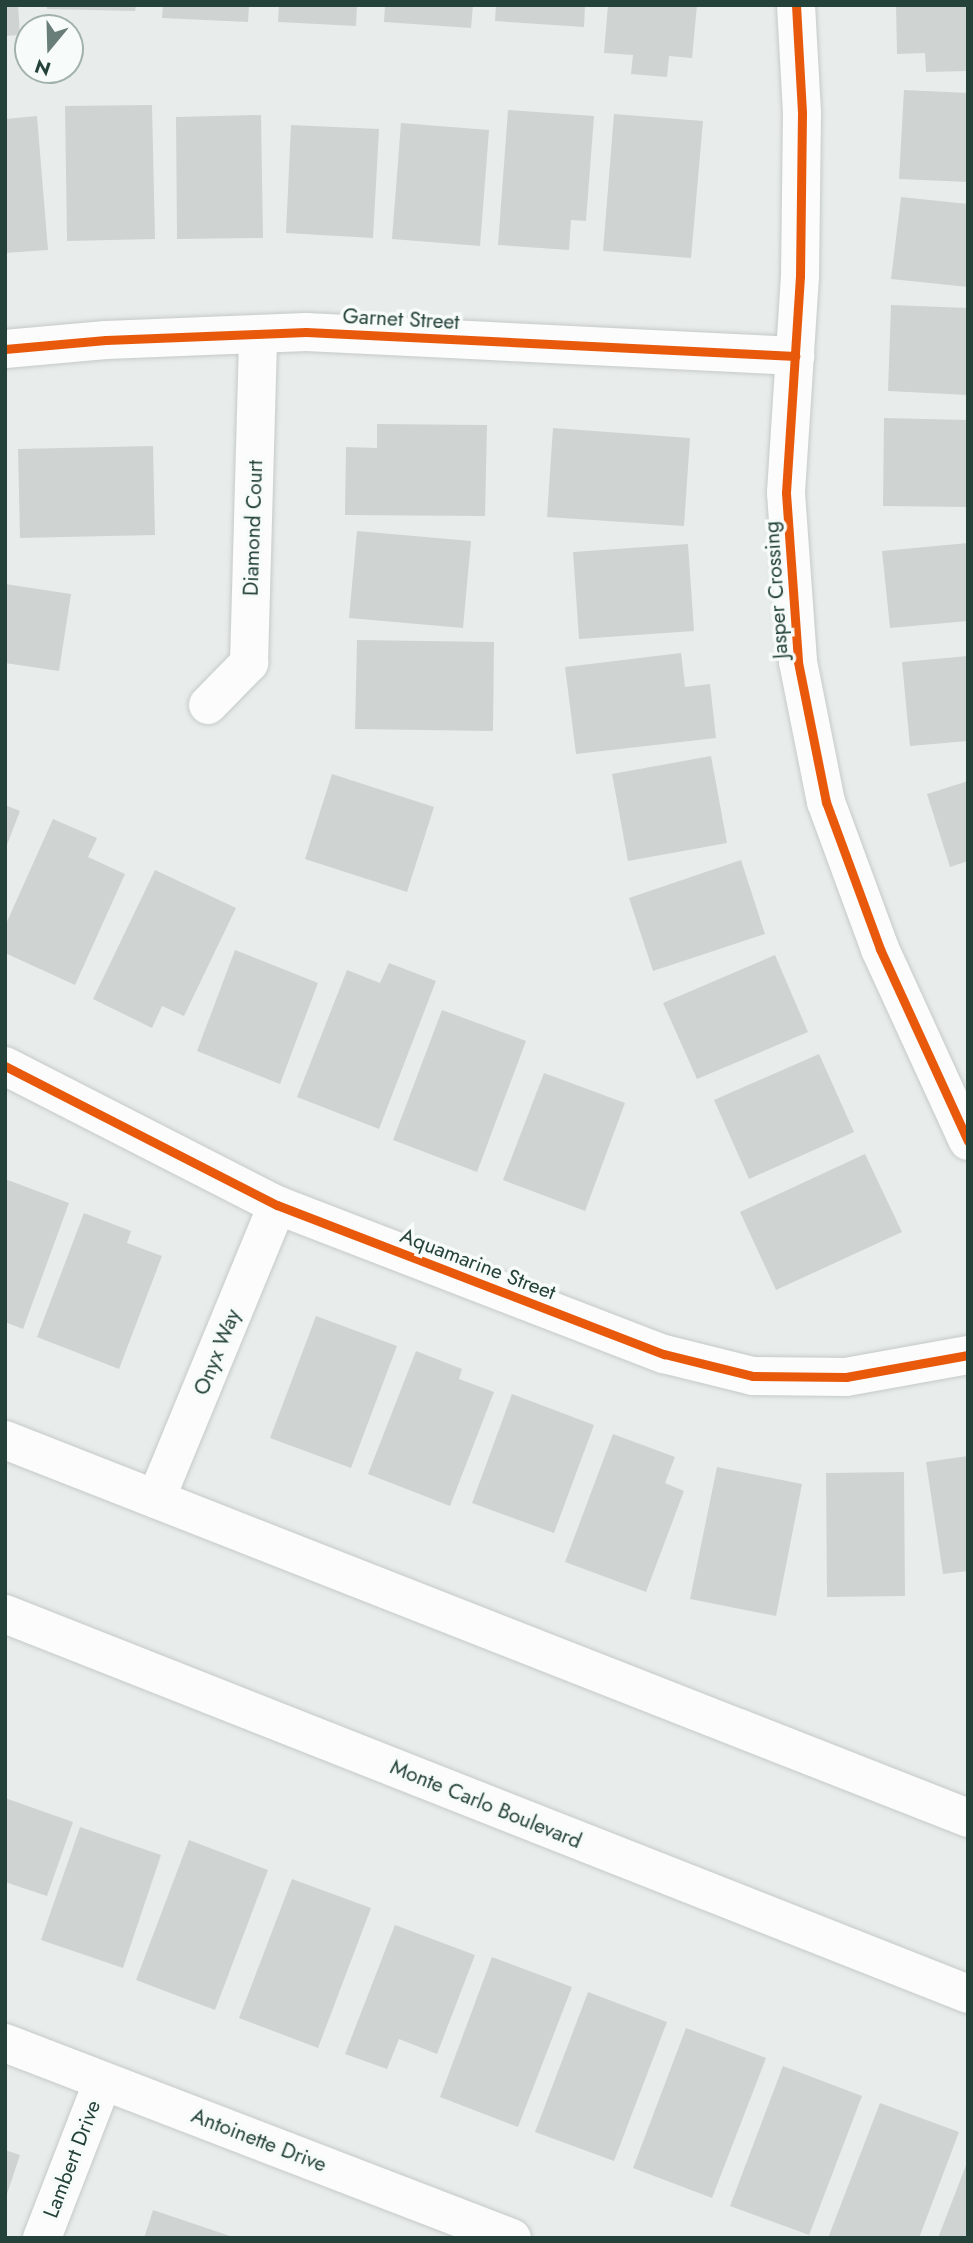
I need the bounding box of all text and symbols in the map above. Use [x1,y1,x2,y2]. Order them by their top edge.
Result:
north arrow [14,14,84,84]
text: N [31,52,54,83]
street label: Garnet Street [342,303,460,335]
street label: Diamond Court [238,460,268,596]
street label: Jasper Crossing [759,520,793,660]
street label: Aquamarine Street [397,1223,559,1305]
street label: Onyx Way [188,1305,246,1399]
street label: Monte Carlo Boulevard [387,1754,585,1854]
street label: Lambert Drive [38,2097,106,2221]
street label: Antoinette Drive [188,2103,330,2177]

